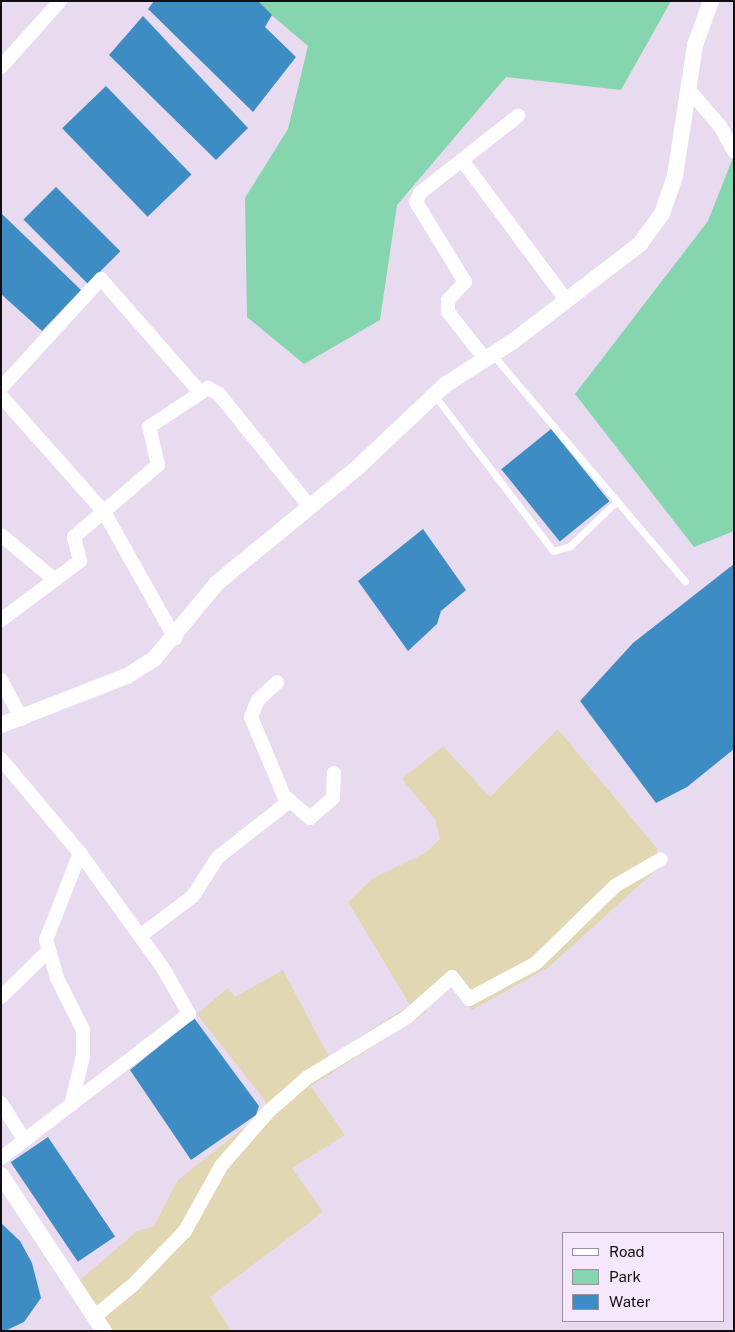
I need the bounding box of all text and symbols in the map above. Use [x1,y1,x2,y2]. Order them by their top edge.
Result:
legend [562,1232,725,1322]
text: Road [609,1243,645,1260]
text: Park [609,1268,641,1285]
text: Water [609,1293,651,1310]

